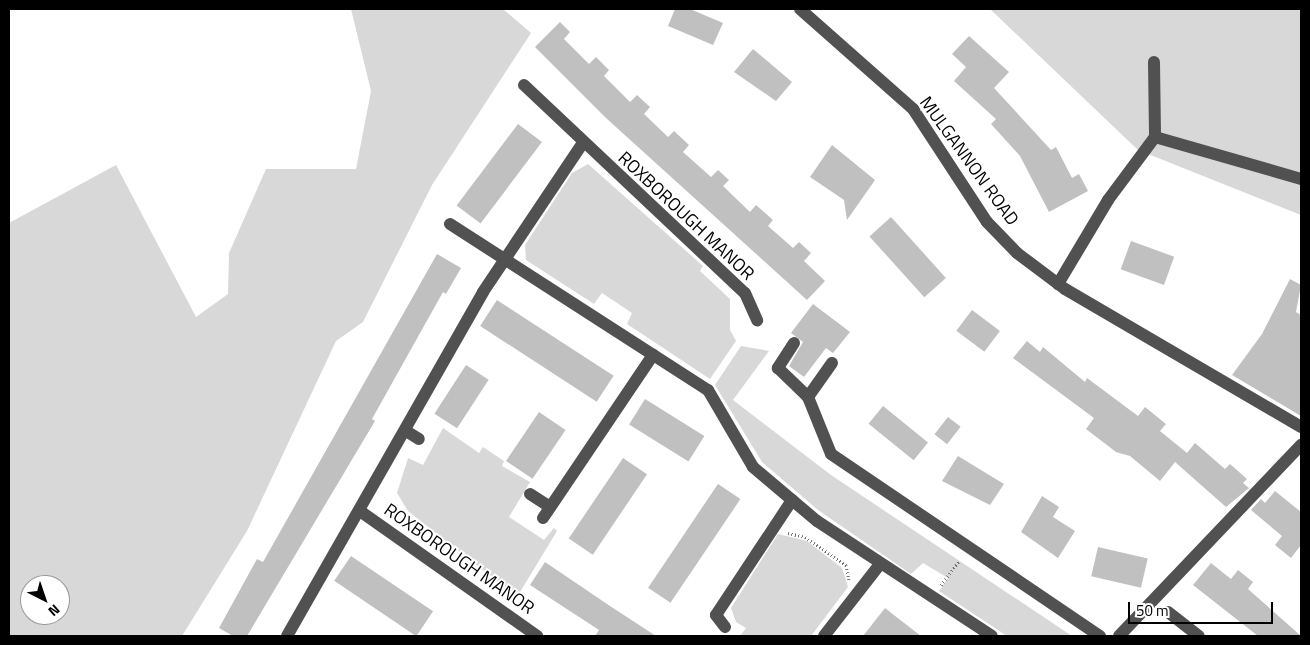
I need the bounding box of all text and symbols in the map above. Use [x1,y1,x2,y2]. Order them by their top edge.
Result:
street label: MULGANNON ROAD [915,92,1023,230]
street label: ROXBOROUGH MANOR [613,147,759,285]
street label: ROXBOROUGH MANOR [380,499,538,619]
north arrow [20,575,70,625]
scale bar [1130,592,1275,624]
text: 50 m [1136,599,1169,622]
text: N [44,600,65,622]

